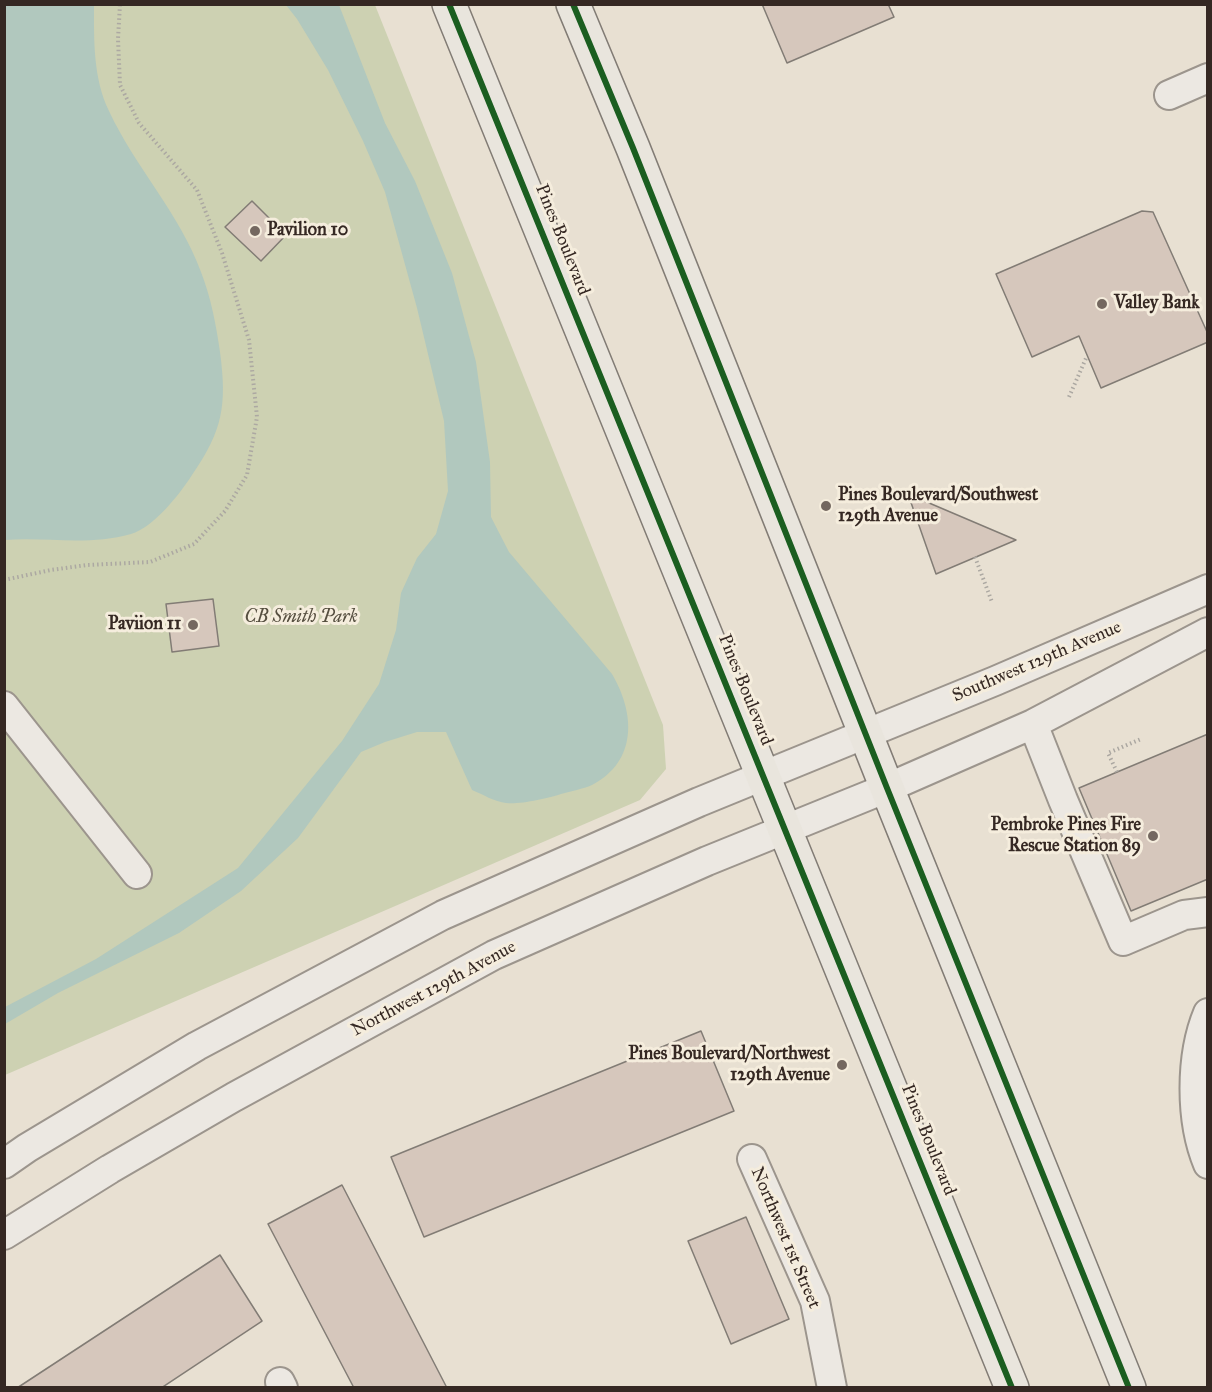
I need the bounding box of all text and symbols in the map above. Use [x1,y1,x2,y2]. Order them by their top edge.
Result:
street label: Pines Boulevard [530,181,594,299]
place label: Pavilion 10 [267,220,348,242]
marker: Pavilion 10 [248,224,262,238]
place label: Valley Bank [1114,293,1200,315]
marker: Valley Bank [1095,297,1109,311]
place label: Pines Boulevard/Southwest 129th Avenue [838,485,1038,528]
marker: Pines Boulevard/Southwest 129th Avenue [819,499,833,513]
park label: CB Smith Park [244,607,358,629]
place label: Paviion 11 [108,614,181,636]
street label: Southwest 129th Avenue [949,617,1125,707]
marker: Paviion 11 [186,618,200,632]
street label: Pines Boulevard [713,631,777,749]
place label: Pembroke Pines Fire Rescue Station 89 [991,815,1141,858]
marker: Pembroke Pines Fire Rescue Station 89 [1146,829,1160,843]
street label: Northwest 129th Avenue [348,937,520,1041]
place label: Pines Boulevard/Northwest 129th Avenue [628,1044,830,1086]
marker: Pines Boulevard/Northwest 129th Avenue [835,1058,849,1072]
street label: Pines Boulevard [896,1081,960,1199]
street label: Northwest 1st Street [745,1164,825,1312]

